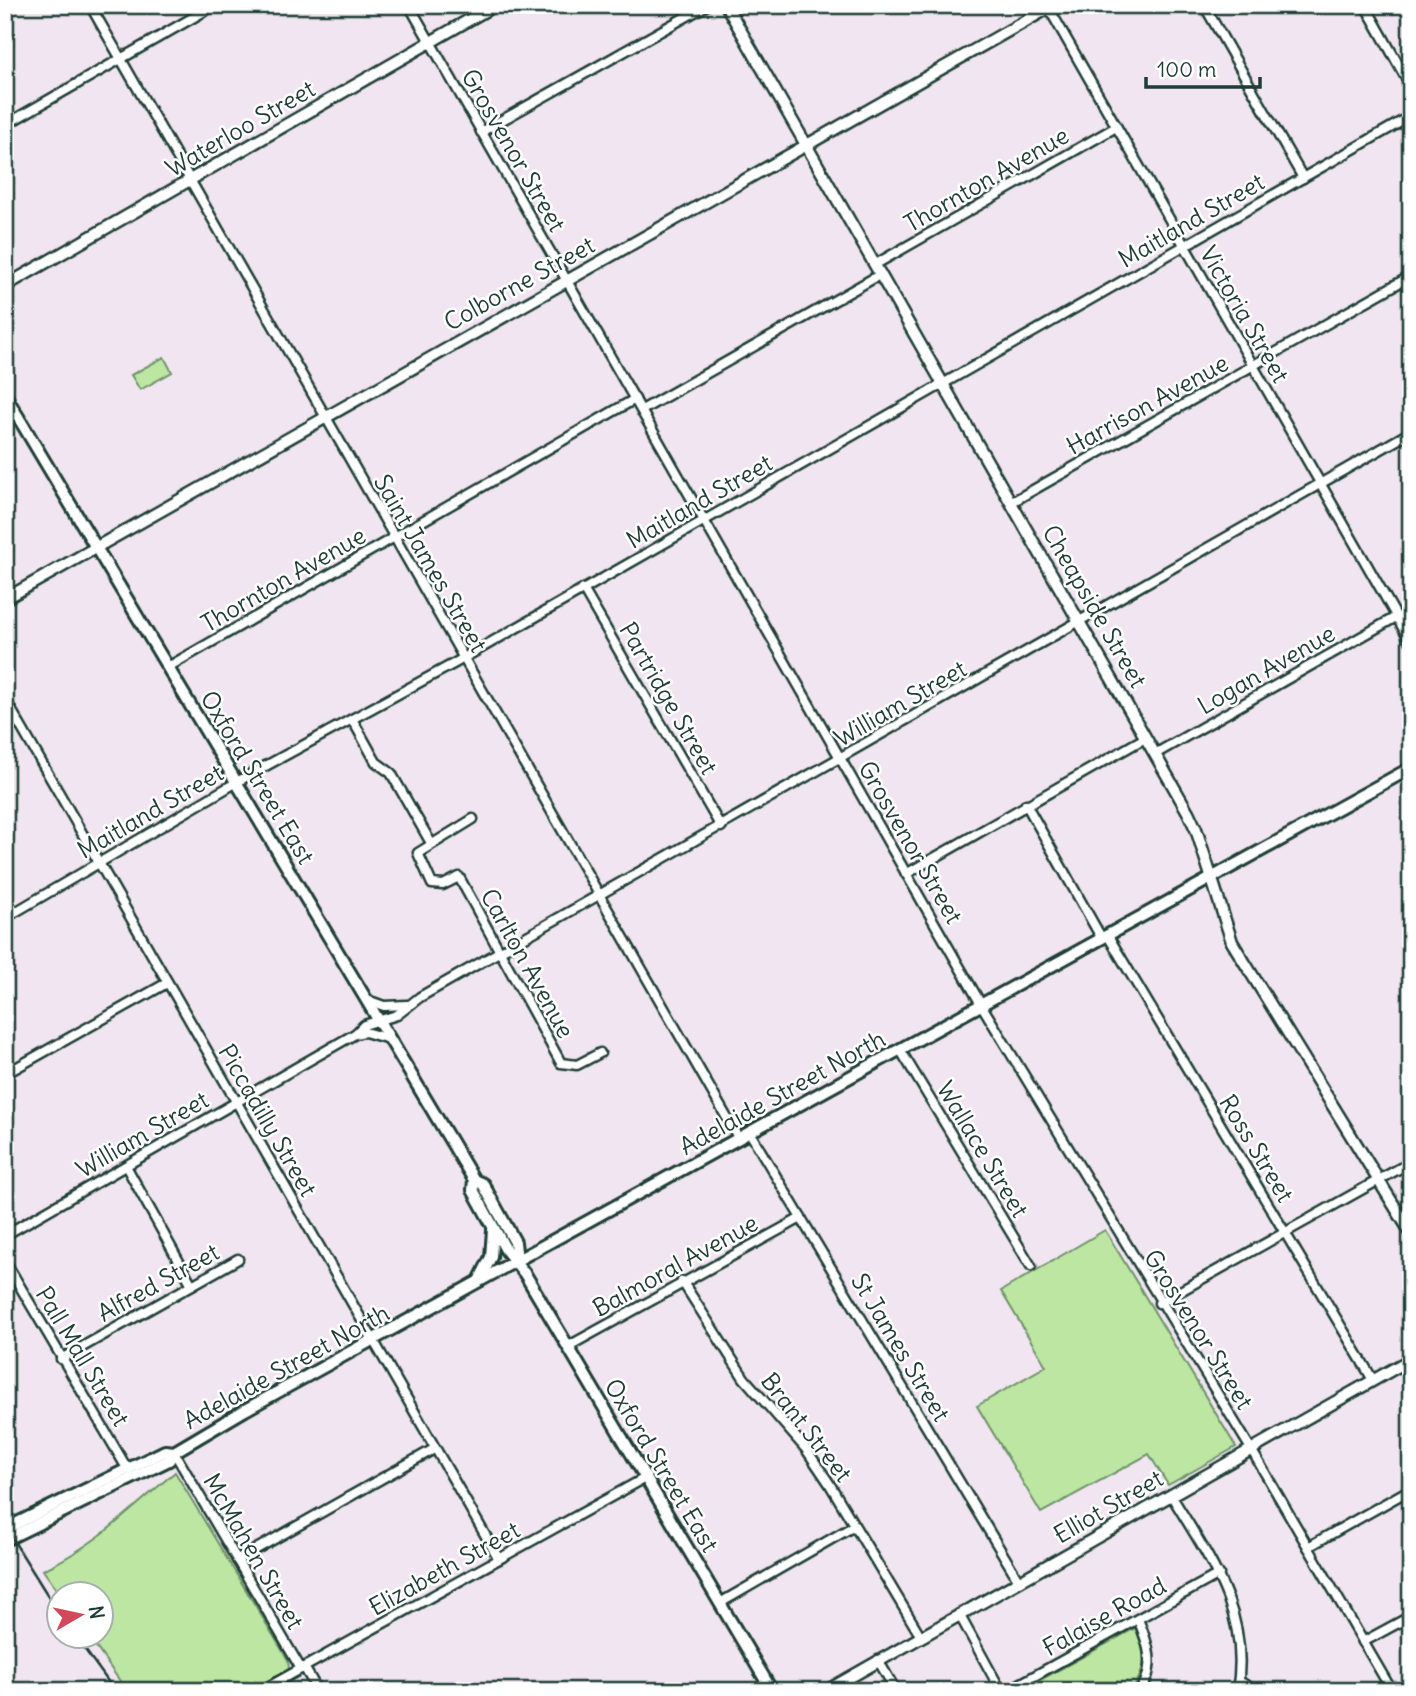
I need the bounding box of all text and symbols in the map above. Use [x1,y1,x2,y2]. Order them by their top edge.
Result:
scale bar [1146,46,1260,90]
text: 100 m [1157,56,1216,83]
street label: Grosvenor Street [455,63,573,237]
street label: Waterloo Street [160,73,320,183]
street label: Thornton Avenue [898,120,1074,238]
street label: Maitland Street [1113,166,1269,274]
street label: Colborne Street [438,229,600,337]
street label: Victoria Street [1194,240,1296,388]
street label: Harrison Avenue [1061,347,1233,461]
street label: Maitland Street [621,447,777,555]
street label: Saint James Street [368,469,494,657]
street label: Cheapside Street [1036,519,1154,693]
street label: Thornton Avenue [195,520,371,638]
street label: Partridge Street [613,617,725,779]
street label: Logan Avenue [1192,618,1340,720]
street label: William Street [828,653,972,753]
street label: Oxford Street East [194,685,322,869]
street label: Grosvenor Street [852,755,970,929]
street label: Maitland Street [72,757,228,865]
street label: Carlton Avenue [475,883,581,1043]
street label: Adelaide Street North [674,1023,890,1161]
street label: Piccadilly Street [212,1038,324,1202]
street label: Wallace Street [931,1075,1035,1223]
street label: William Street [70,1084,214,1184]
street label: Ross Street [1213,1089,1301,1207]
street label: Balmoral Avenue [587,1207,763,1323]
street label: Alfred Street [92,1236,224,1328]
street label: Grosvenor Street [1138,1244,1260,1414]
street label: St James Street [845,1268,957,1426]
street label: Pall Mall Street [30,1281,136,1431]
street label: Adelaide Street North [178,1297,394,1435]
street label: Brant Street [755,1366,859,1488]
street label: Oxford Street East [598,1373,726,1557]
street label: Elliot Street [1048,1463,1168,1549]
street label: McMahen Street [197,1468,311,1634]
street label: Elizabeth Street [363,1514,525,1622]
street label: Falaise Road [1037,1570,1171,1662]
north arrow [46,1580,116,1650]
text: N [84,1604,110,1621]

